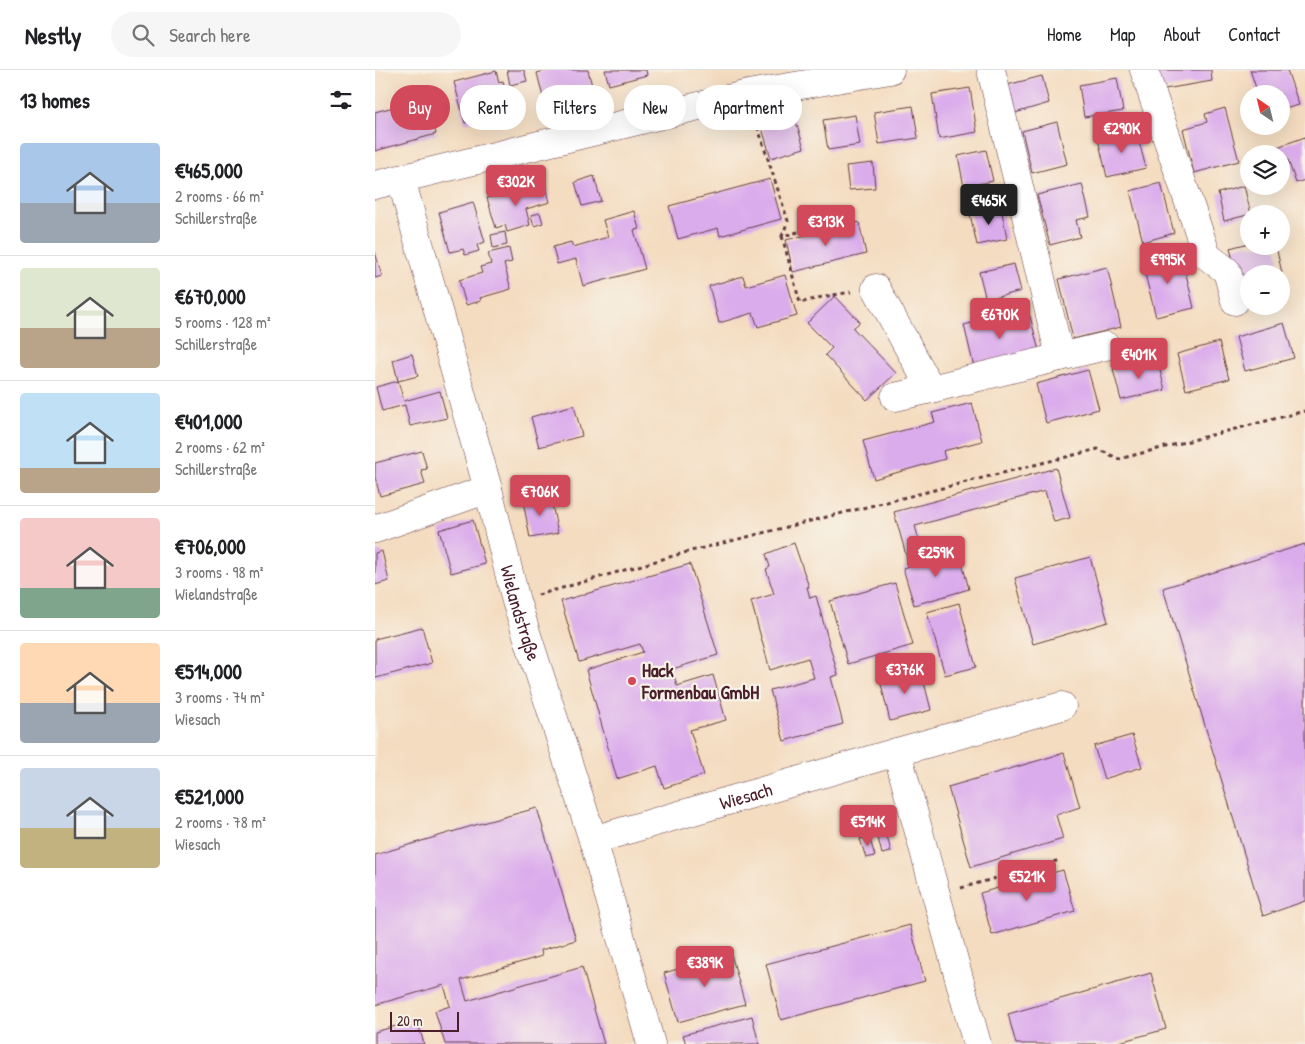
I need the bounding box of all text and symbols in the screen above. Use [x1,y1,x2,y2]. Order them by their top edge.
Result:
search box [111,12,461,57]
text: Nestly [25,19,81,51]
icon: search [129,21,157,49]
text: Search here [169,22,251,48]
text: Home [1047,22,1082,47]
text: Map [1110,22,1135,47]
text: About [1163,22,1200,47]
text: Contact [1228,22,1280,47]
chip: Buy [390,85,450,130]
chip: Rent [460,85,526,130]
chip: Filters [536,85,614,130]
chip: New [624,85,686,130]
chip: Apartment [696,85,802,130]
north arrow [1240,85,1290,135]
map controls [1240,85,1290,315]
text: 13 homes [20,86,90,115]
icon: filters [327,86,355,114]
pin: €290K [1087,112,1157,154]
text: €290K [1104,117,1140,139]
button: layers [1240,145,1290,195]
text: €465,000 [175,156,243,185]
icon: home [60,163,120,223]
pin: €302K [481,164,551,207]
text: €302K [497,170,535,192]
pin: €465K [954,184,1024,226]
text: 2 rooms · 66 m² [175,185,264,207]
text: €465K [971,189,1007,211]
pin: €313K [791,204,861,247]
button: + [1240,205,1290,255]
text: Schillerstraße [175,207,257,229]
text: €313K [808,210,844,232]
pin: €995K [1133,242,1203,285]
text: €995K [1151,248,1185,270]
button: − [1240,265,1290,315]
text: €670,000 [175,282,246,311]
icon: home [60,288,120,348]
pin: €670K [965,298,1035,340]
text: €670K [981,303,1019,325]
text: 5 rooms · 128 m² [175,311,271,333]
text: Schillerstraße [175,333,257,355]
pin: €401K [1104,338,1174,380]
text: €401K [1121,343,1157,365]
text: €401,000 [175,407,242,436]
icon: home [60,413,120,473]
text: 2 rooms · 62 m² [175,436,265,458]
text: Schillerstraße [175,458,257,480]
pin: €706K [505,474,575,517]
text: €706K [521,480,559,502]
text: €706,000 [175,532,246,561]
pin: €259K [901,536,971,578]
icon: home [60,538,120,598]
text: €259K [918,541,954,563]
text: 3 rooms · 98 m² [175,561,264,583]
street label: Wielandstraße [495,562,547,664]
text: Wielandstraße [175,583,258,605]
pin: €376K [870,652,940,695]
text: €514,000 [175,657,242,686]
place label: Hack Formenbau GmbH [641,657,759,705]
text: €376K [886,658,924,680]
icon: home [60,663,120,723]
marker: Hack Formenbau GmbH [626,675,638,687]
text: 3 rooms · 74 m² [175,686,265,708]
text: Wiesach [175,708,220,730]
street label: Wiesach [716,776,775,816]
text: €521,000 [175,782,244,811]
icon: home [60,788,120,848]
pin: €514K [833,804,903,847]
text: €514K [851,810,885,832]
text: 2 rooms · 78 m² [175,811,266,833]
text: Wiesach [175,833,220,855]
pin: €521K [992,860,1062,902]
text: €521K [1009,865,1045,887]
pin: €389K [670,946,740,988]
text: €389K [687,951,723,973]
scale bar [390,1009,459,1032]
text: 20 m [397,1011,423,1030]

